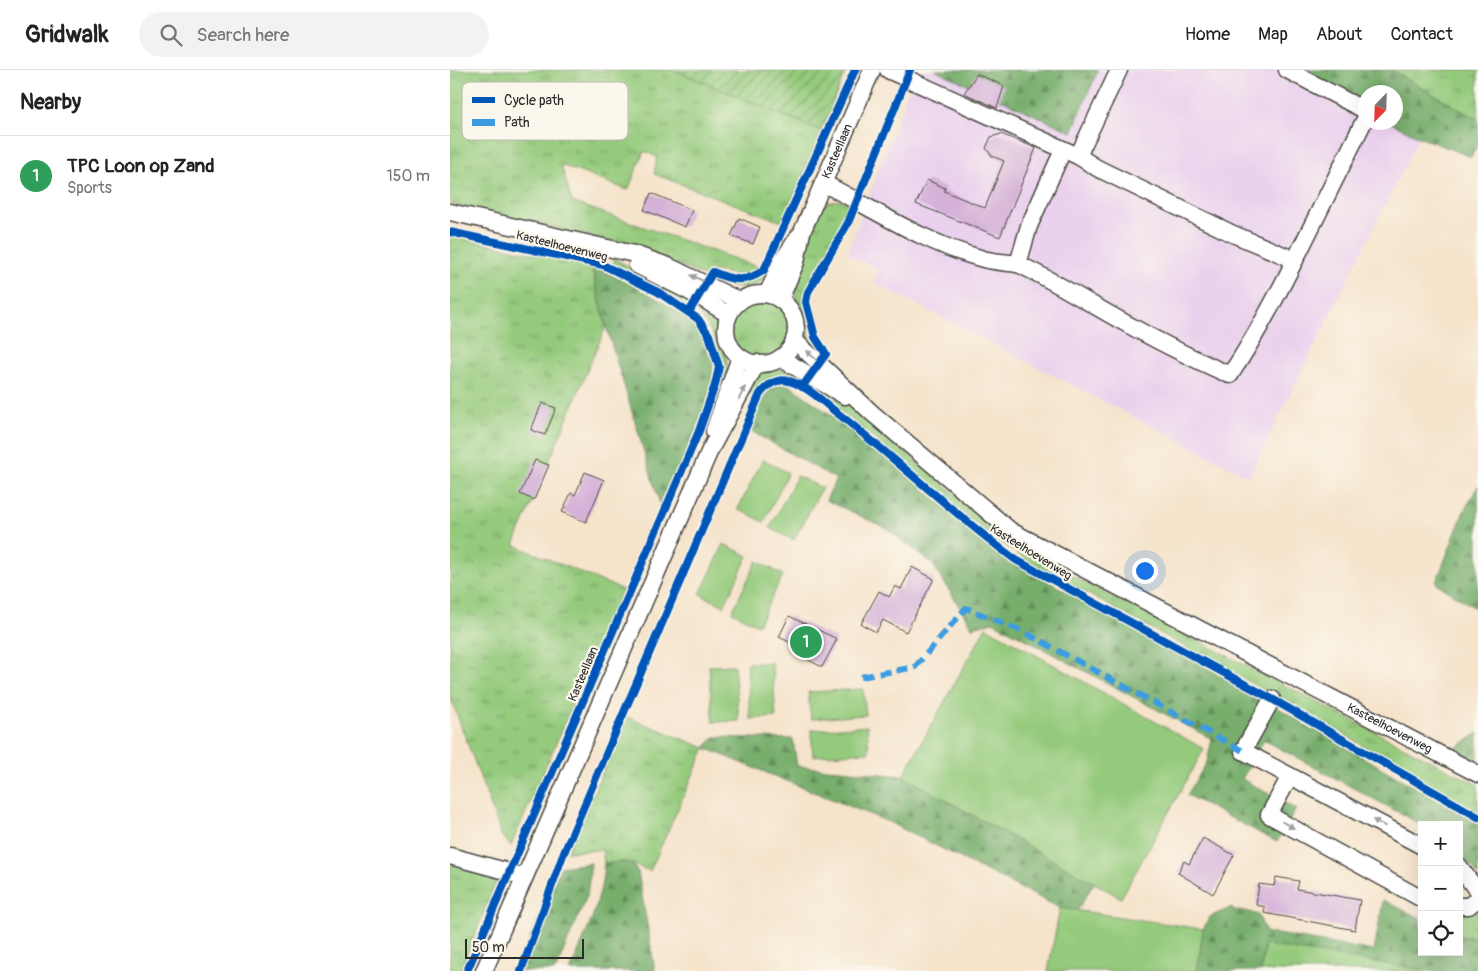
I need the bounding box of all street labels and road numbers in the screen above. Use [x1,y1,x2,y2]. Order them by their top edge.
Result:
street label: Kasteellaan [819,121,856,181]
street label: Kasteelhoevenweg [515,228,609,265]
street label: Kasteelhoevenweg [987,521,1074,584]
street label: Kasteellaan [565,644,602,704]
street label: Kasteelhoevenweg [1344,700,1434,757]

